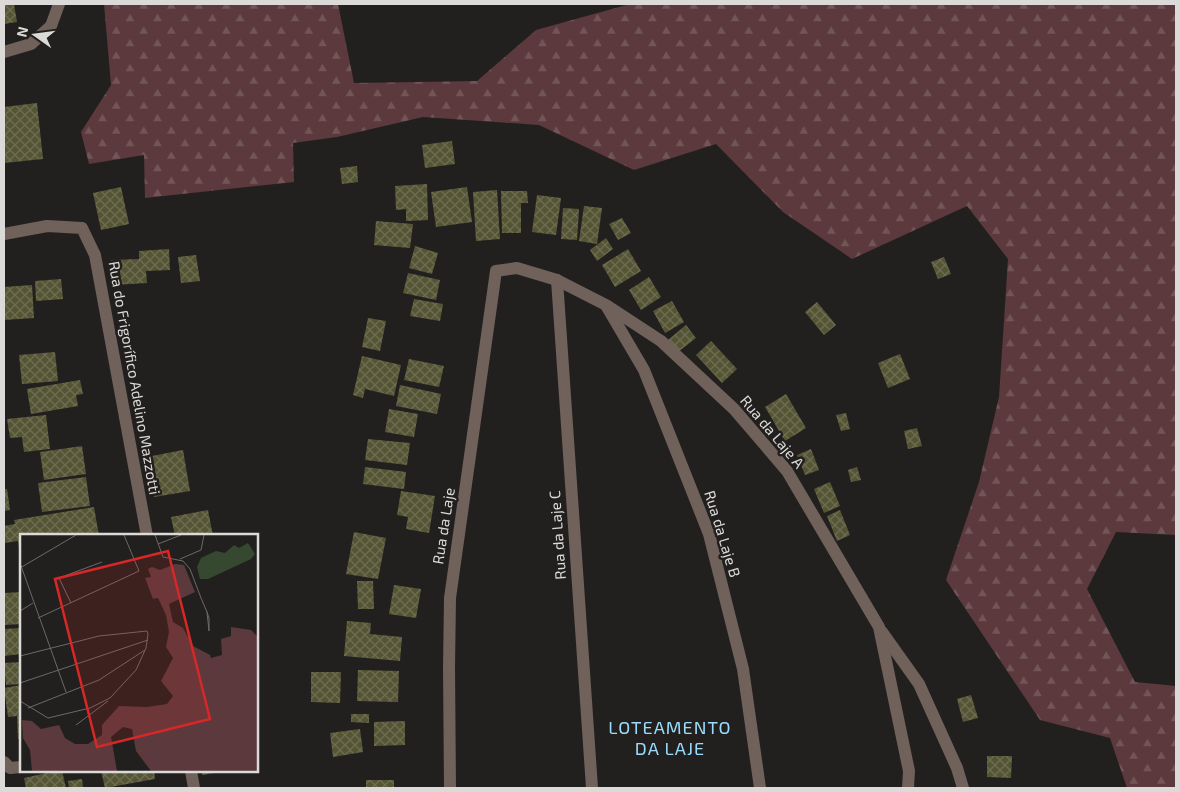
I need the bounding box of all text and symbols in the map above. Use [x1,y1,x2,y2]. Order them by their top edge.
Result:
north arrow [10,10,60,60]
text: N [12,25,31,39]
street label: Rua do Frigorífico Adelino Mazzotti [106,260,164,496]
street label: Rua da Laje A [736,391,809,473]
street label: Rua da Laje [428,486,459,566]
street label: Rua da Laje B [700,488,745,580]
street label: Rua da Laje C [545,489,570,580]
inset map [20,534,258,772]
district label: LOTEAMENTO DA LAJE [608,716,732,759]

